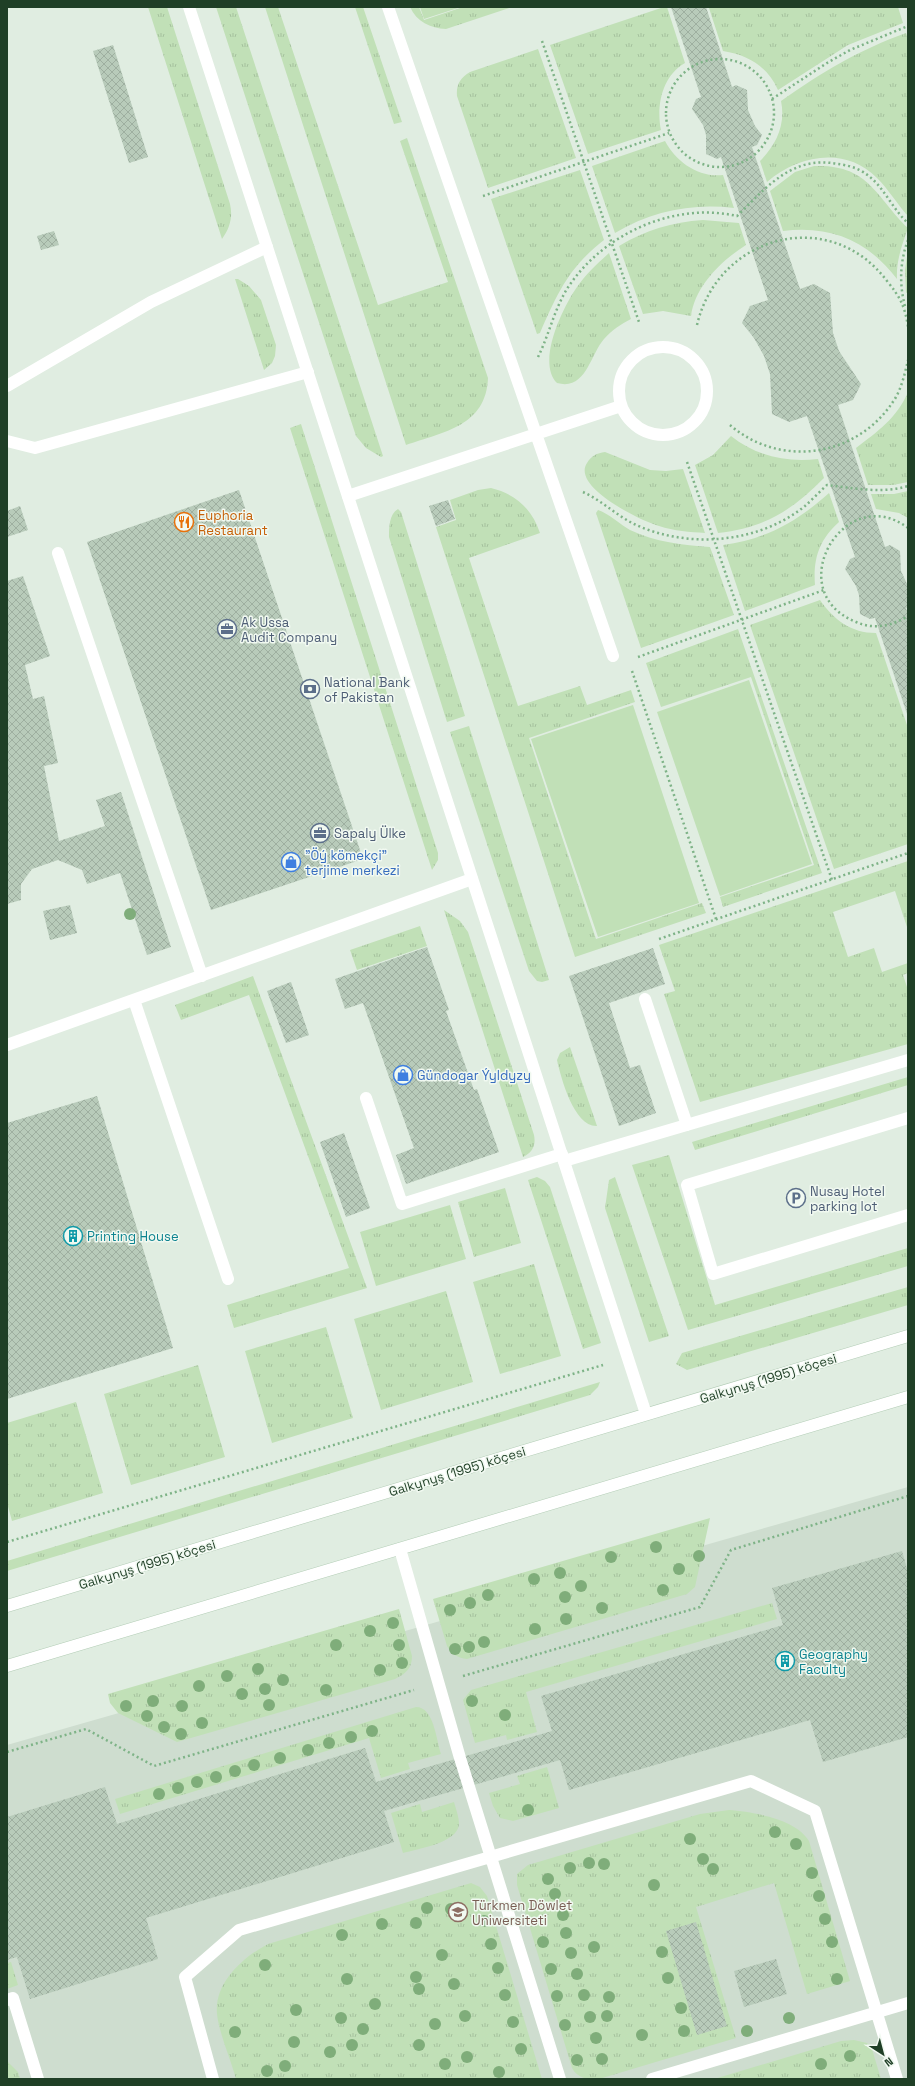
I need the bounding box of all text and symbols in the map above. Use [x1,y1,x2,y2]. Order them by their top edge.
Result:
place label: Euphoria Restaurant [198,507,268,539]
restaurant icon: Euphoria Restaurant [173,511,195,533]
place label: Ak Ussa Audit Company [241,614,337,646]
office icon: Ak Ussa Audit Company [216,618,238,640]
place label: National Bank of Pakistan [324,674,410,706]
bank icon: National Bank of Pakistan [299,678,321,700]
office icon: Sapaly Ülke [309,822,331,844]
place label: Sapaly Ülke [334,825,406,842]
place label: "Öý kömekçi" terjime merkezi [305,847,400,879]
shop icon: "Öý kömekçi" terjime merkezi [280,851,302,873]
shop icon: Gündogar Ýyldyzy [392,1064,414,1086]
place label: Gündogar Ýyldyzy [417,1067,531,1084]
place label: Nusay Hotel parking lot [810,1183,885,1215]
parking icon: Nusay Hotel parking lot [785,1187,807,1209]
building icon: Printing House [62,1225,84,1247]
place label: Printing House [87,1228,179,1245]
street label: Galkynyş (1995) köçesi [698,1350,839,1407]
street label: Galkynyş (1995) köçesi [387,1443,528,1500]
street label: Galkynyş (1995) köçesi [77,1536,218,1593]
place label: Geography Faculty [799,1646,868,1678]
building icon: Geography Faculty [774,1650,796,1672]
place label: Türkmen Döwlet Uniwersiteti [472,1897,572,1929]
school or university icon: Türkmen Döwlet Uniwersiteti [447,1901,469,1923]
north arrow [863,2034,903,2074]
text: N [882,2054,896,2070]

